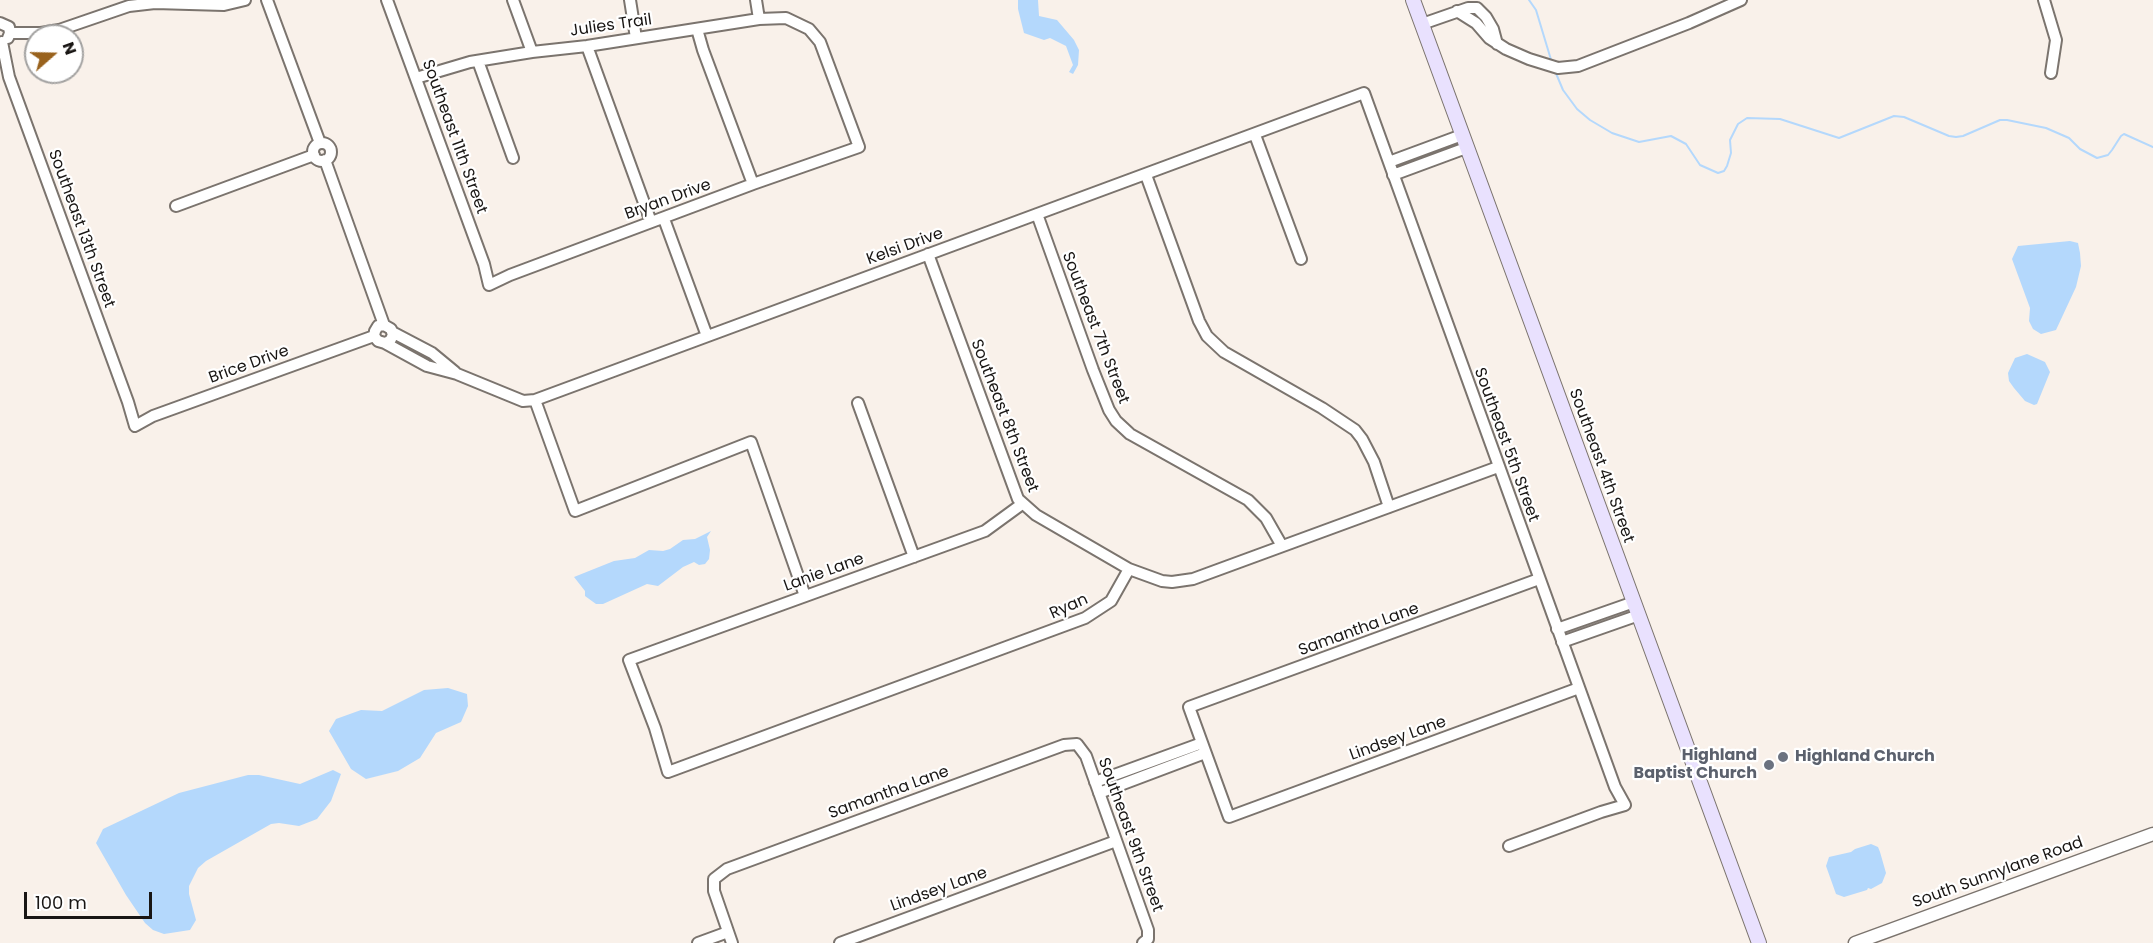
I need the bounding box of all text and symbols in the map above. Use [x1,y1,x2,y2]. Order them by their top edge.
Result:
street label: Julies Trail [569,11,653,41]
north arrow [24,24,84,84]
text: N [57,39,82,58]
street label: Southeast 11th Street [417,57,491,217]
street label: Southeast 13th Street [43,147,119,311]
street label: Bryan Drive [622,176,714,224]
street label: Kelsi Drive [864,224,946,270]
street label: Southeast 7th Street [1057,249,1133,407]
street label: Southeast 8th Street [966,337,1042,495]
street label: Brice Drive [206,342,292,388]
street label: Southeast 5th Street [1469,365,1543,525]
street label: Southeast 4th Street [1564,386,1638,546]
street label: Lanie Lane [781,550,867,596]
street label: Ryan [1047,590,1091,624]
street label: Samantha Lane [1296,599,1422,661]
street label: Lindsey Lane [1347,713,1449,765]
place label: Highland Baptist Church [1634,746,1757,784]
place label: Highland Church [1795,747,1935,767]
marker: Highland Church [1776,750,1790,764]
street label: Southeast 9th Street [1093,755,1167,915]
marker: Highland Baptist Church [1762,758,1776,772]
street label: Samantha Lane [826,762,952,824]
street label: South Sunnylane Road [1910,833,2086,913]
street label: Lindsey Lane [888,864,990,916]
scale bar [27,880,154,918]
text: 100 m [35,890,87,915]

